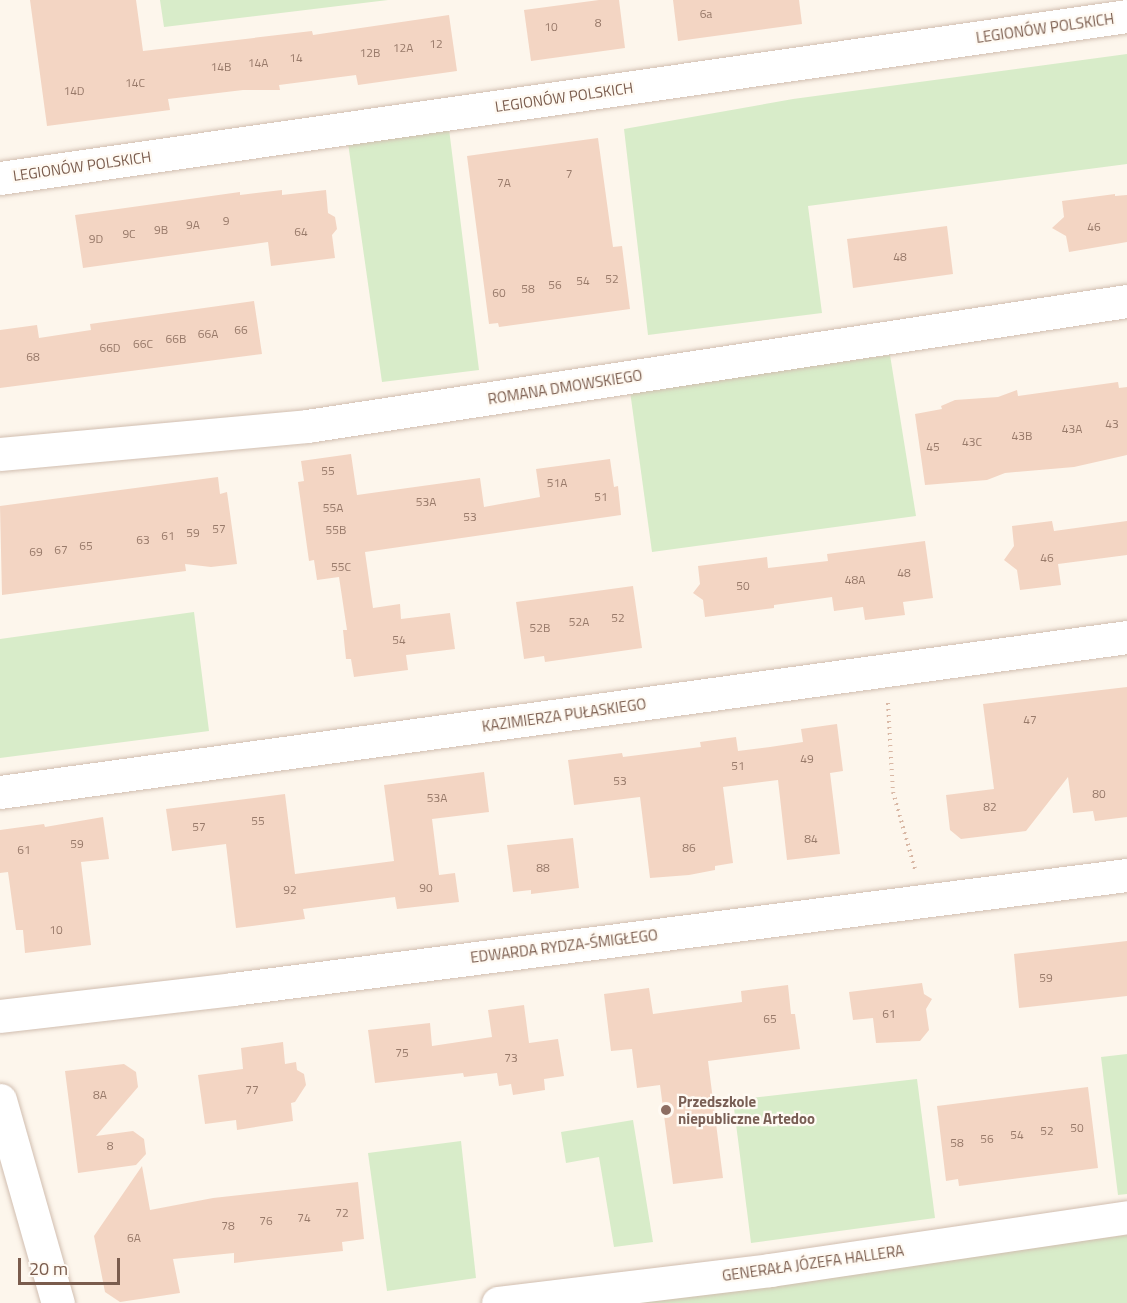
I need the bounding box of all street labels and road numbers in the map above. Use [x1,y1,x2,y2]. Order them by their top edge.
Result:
street label: LEGIONÓW POLSKICH [975,9,1115,47]
street label: LEGIONÓW POLSKICH [494,78,634,116]
street label: LEGIONÓW POLSKICH [12,147,152,185]
street label: ROMANA DMOWSKIEGO [486,366,644,408]
street label: KAZIMIERZA PUŁASKIEGO [481,695,647,735]
street label: EDWARDA RYDZA-ŚMIGŁEGO [469,926,659,966]
street label: GENERAŁA JÓZEFA HALLERA [721,1241,905,1285]

